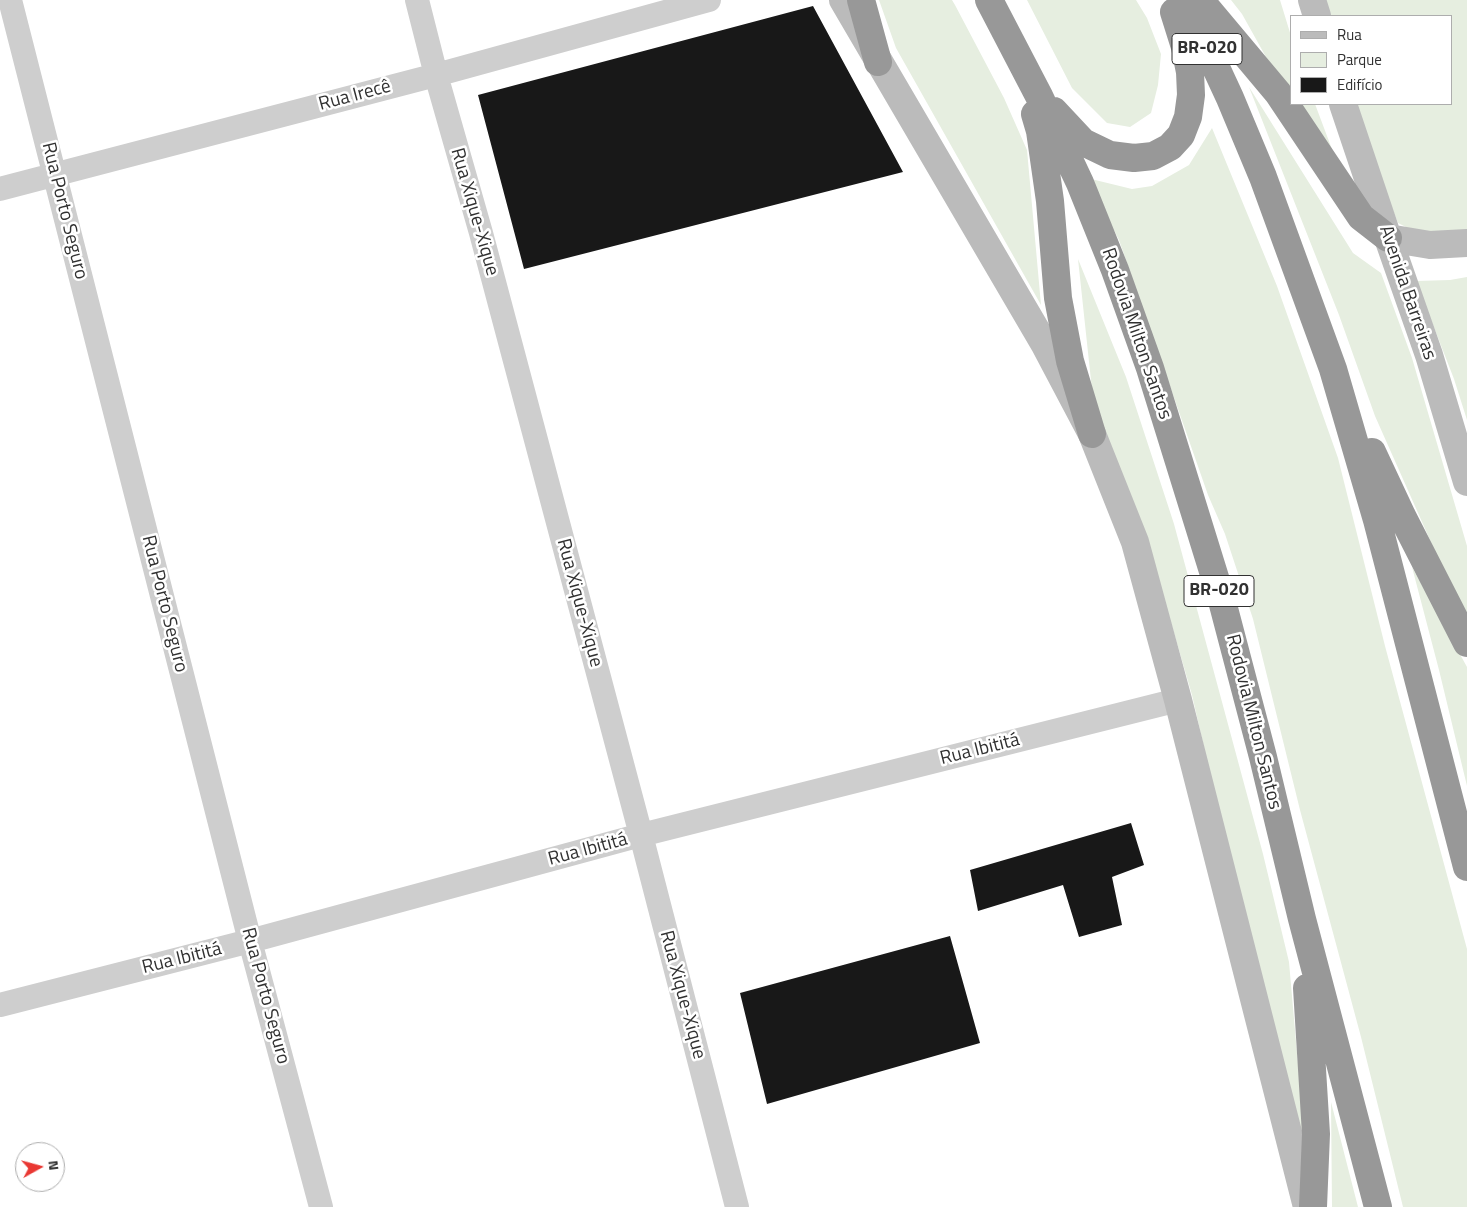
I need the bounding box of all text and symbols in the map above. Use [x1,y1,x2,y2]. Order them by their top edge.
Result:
legend [1290,15,1452,105]
text: Rua [1337,23,1362,46]
road number: BR-020 [1172,34,1242,64]
text: Parque [1337,48,1382,71]
text: Edifício [1337,73,1382,96]
street label: Rua Irecê [316,75,394,117]
street label: Rua Porto Seguro [36,140,92,282]
street label: Rua Xique-Xique [445,145,503,279]
street label: Avenida Barreiras [1373,223,1441,363]
street label: Rodovia Milton Santos [1096,245,1176,423]
street label: Rua Porto Seguro [136,533,192,675]
street label: Rua Xique-Xique [551,536,607,670]
road number: BR-020 [1184,576,1254,606]
street label: Rodovia Milton Santos [1220,632,1286,812]
street label: Rua Ibititá [938,729,1022,771]
street label: Rua Ibititá [546,828,630,872]
street label: Rua Porto Seguro [236,925,294,1067]
street label: Rua Xique-Xique [654,928,710,1062]
street label: Rua Ibititá [140,938,224,980]
north arrow [15,1142,65,1192]
text: N [43,1159,65,1171]

